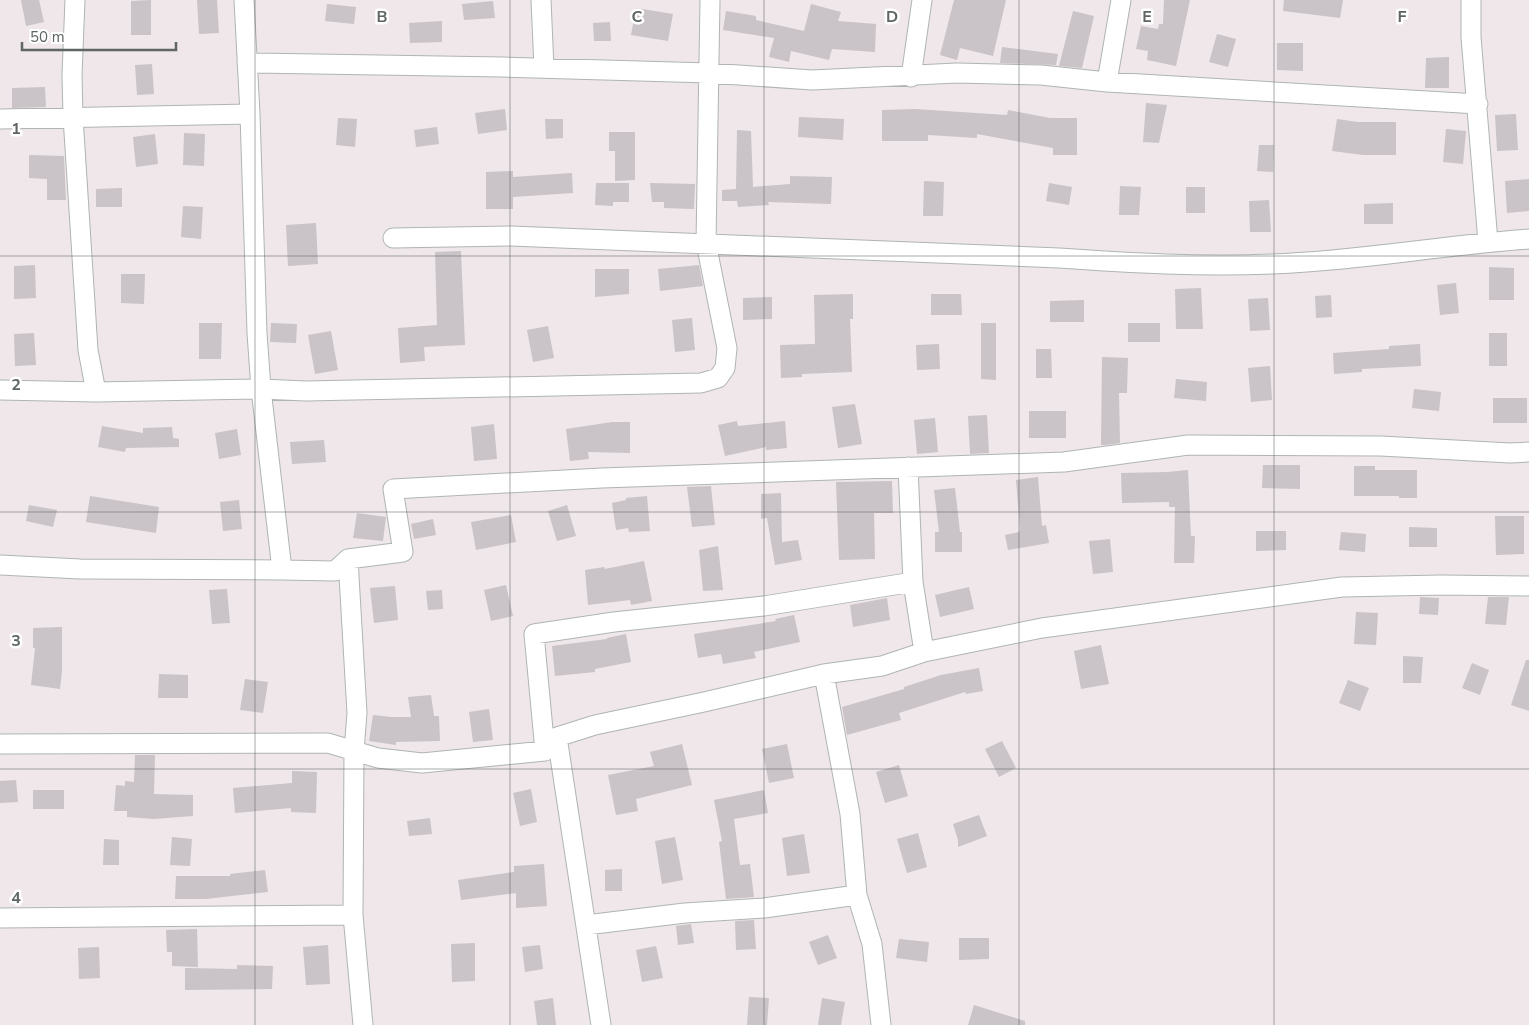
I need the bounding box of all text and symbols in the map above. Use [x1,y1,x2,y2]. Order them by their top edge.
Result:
text: B [376,6,388,28]
text: C [632,6,643,28]
text: D [886,6,898,28]
text: E [1142,6,1152,28]
text: F [1398,6,1407,28]
scale bar [22,20,176,52]
text: 50 m [30,27,65,47]
text: 1 [11,118,21,140]
text: 2 [11,374,21,396]
text: 3 [11,630,21,652]
text: 4 [11,887,21,909]

